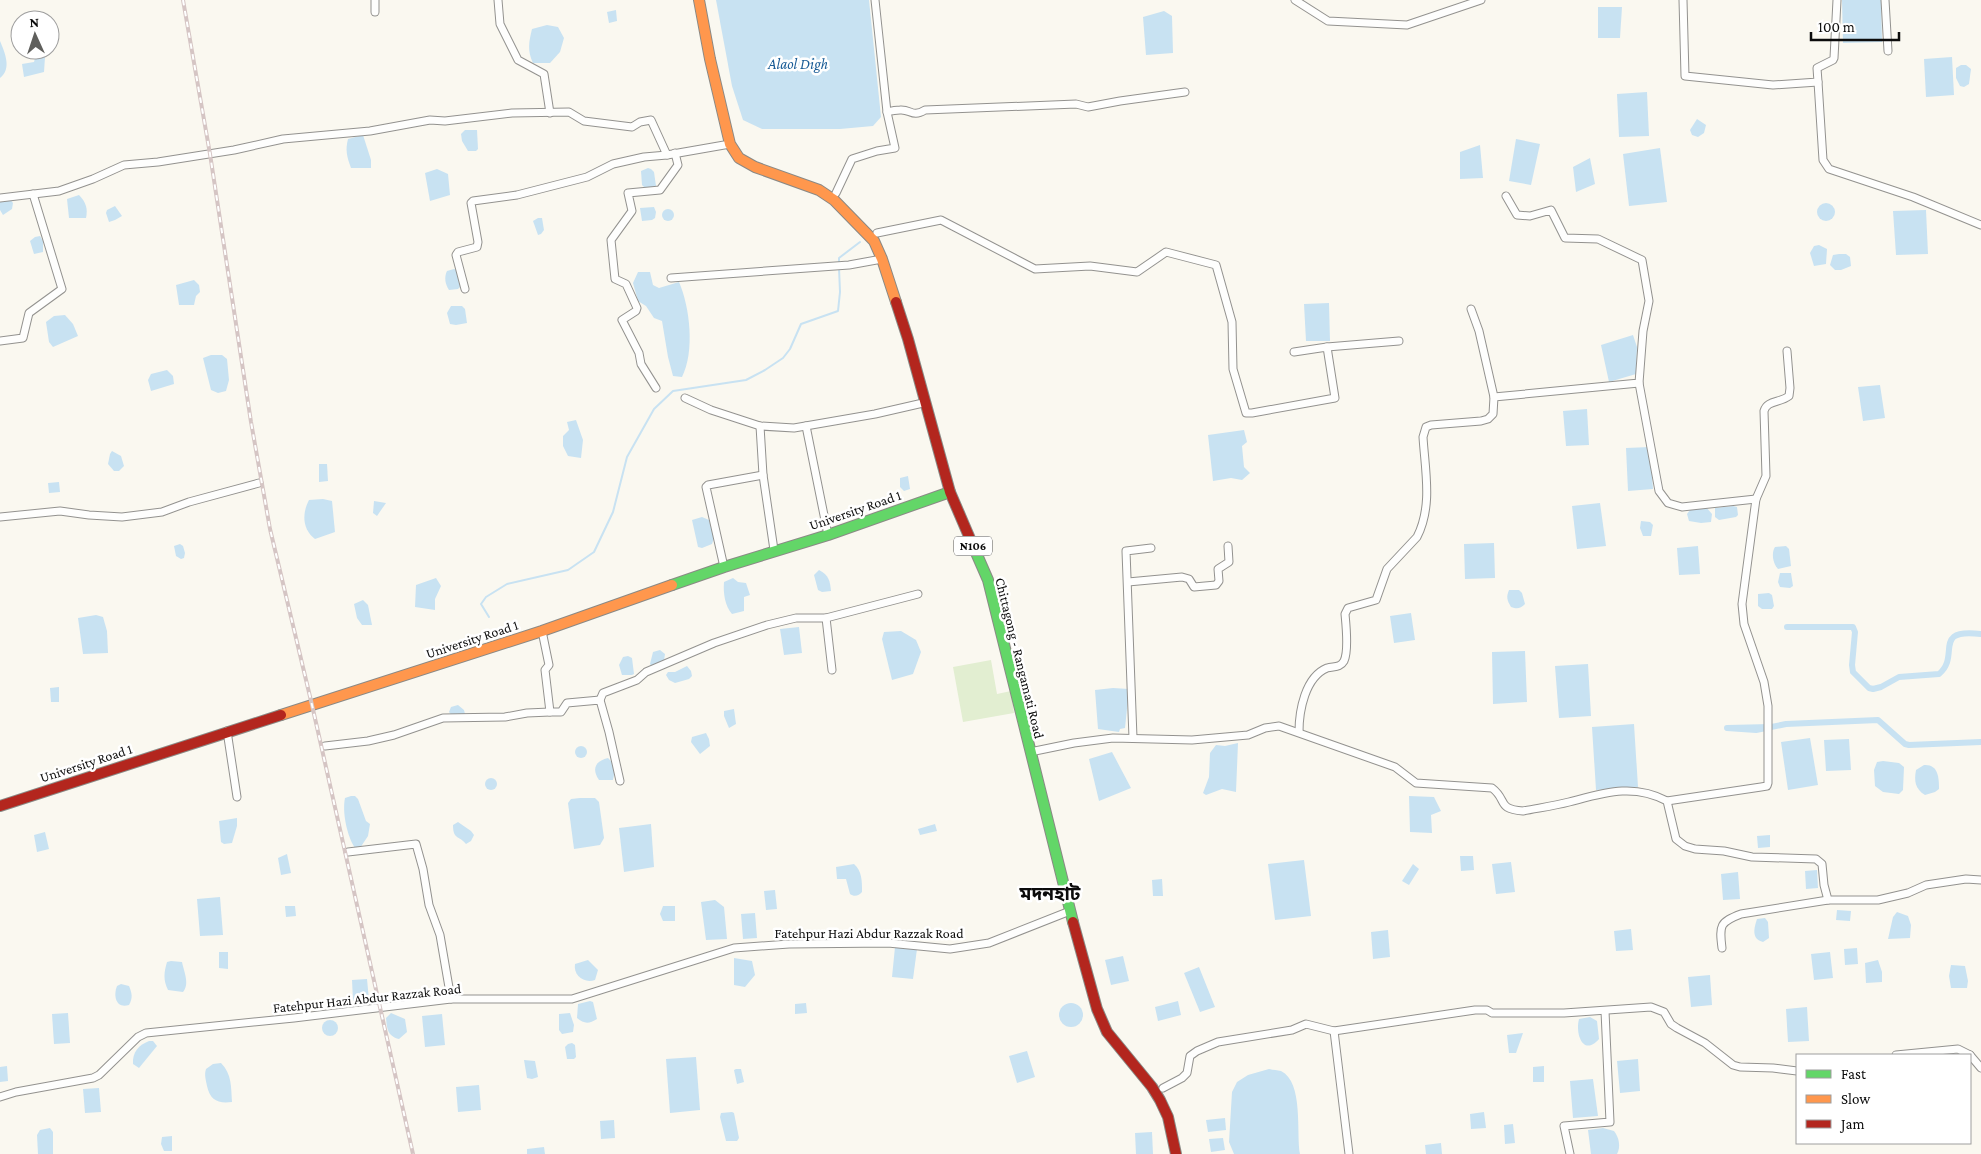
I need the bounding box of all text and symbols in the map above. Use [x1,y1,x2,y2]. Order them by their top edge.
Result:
north arrow [10,10,60,60]
scale bar [1811,10,1898,42]
text: N [29,14,40,30]
text: 100 m [1818,19,1855,35]
water label: Alaol Digh [767,56,828,73]
street label: University Road 1 [807,487,903,533]
road number: N106 [954,536,992,556]
street label: Chittagong - Rangamati Road [992,576,1048,741]
street label: University Road 1 [424,616,520,661]
street label: University Road 1 [38,740,134,785]
district label: মদনহাট [1019,883,1081,904]
street label: Fatehpur Hazi Abdur Razzak Road [774,925,964,941]
street label: Fatehpur Hazi Abdur Razzak Road [272,980,463,1016]
legend [1796,1054,1971,1144]
text: Fast [1841,1066,1867,1082]
text: Slow [1841,1091,1871,1107]
text: Jam [1839,1116,1864,1133]

